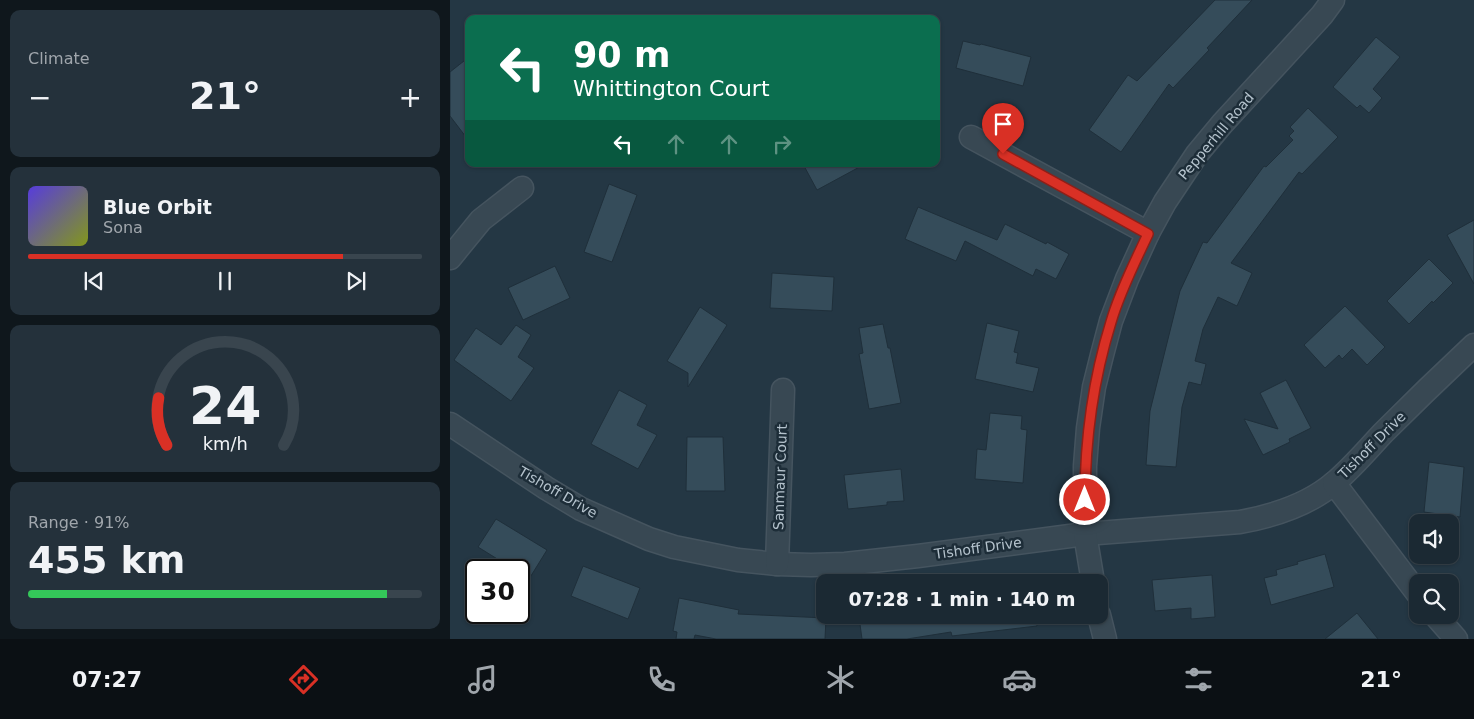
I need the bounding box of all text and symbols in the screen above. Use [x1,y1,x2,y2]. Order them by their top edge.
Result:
icon: left [490,35,555,100]
text: 90 m [573,35,670,75]
text: Climate [28,49,90,68]
text: 21° [189,74,261,118]
text: Whittington Court [573,76,770,101]
text: − [28,81,51,114]
text: + [399,81,422,114]
street label: Pepperhill Road [1175,89,1257,183]
pin [982,103,1024,154]
icon: arrive [989,110,1017,138]
icon: left [609,130,637,158]
icon: ahead [662,130,690,158]
icon: ahead [715,130,743,158]
icon: right [768,130,796,158]
text: Blue Orbit [103,196,212,218]
text: Sona [103,218,143,237]
icon: previous [80,267,108,295]
icon: pause [211,267,239,295]
icon: next [342,267,370,295]
text: 24 [189,376,261,436]
street label: Tishoff Drive [1334,408,1409,483]
street label: Sanmaur Court [770,423,790,530]
text: km/h [202,433,248,454]
street label: Tishoff Drive [515,463,600,521]
position arrow [1058,473,1110,525]
text: Range · 91% [28,513,130,532]
map controls [1409,514,1459,624]
button: sound [1409,514,1459,564]
street label: Tishoff Drive [932,534,1023,562]
text: 455 km [28,538,185,582]
speed limit sign: 30 [465,559,530,624]
button: search [1409,574,1459,624]
text: 07:28 · 1 min · 140 m [848,588,1076,610]
icon: directions [286,662,321,697]
icon: music [465,662,500,697]
icon: phone [644,662,679,697]
icon: climate [823,662,858,697]
icon: car [1002,662,1037,697]
icon: filters [1181,662,1216,697]
text: 07:27 [72,667,142,692]
text: 21° [1360,667,1402,692]

